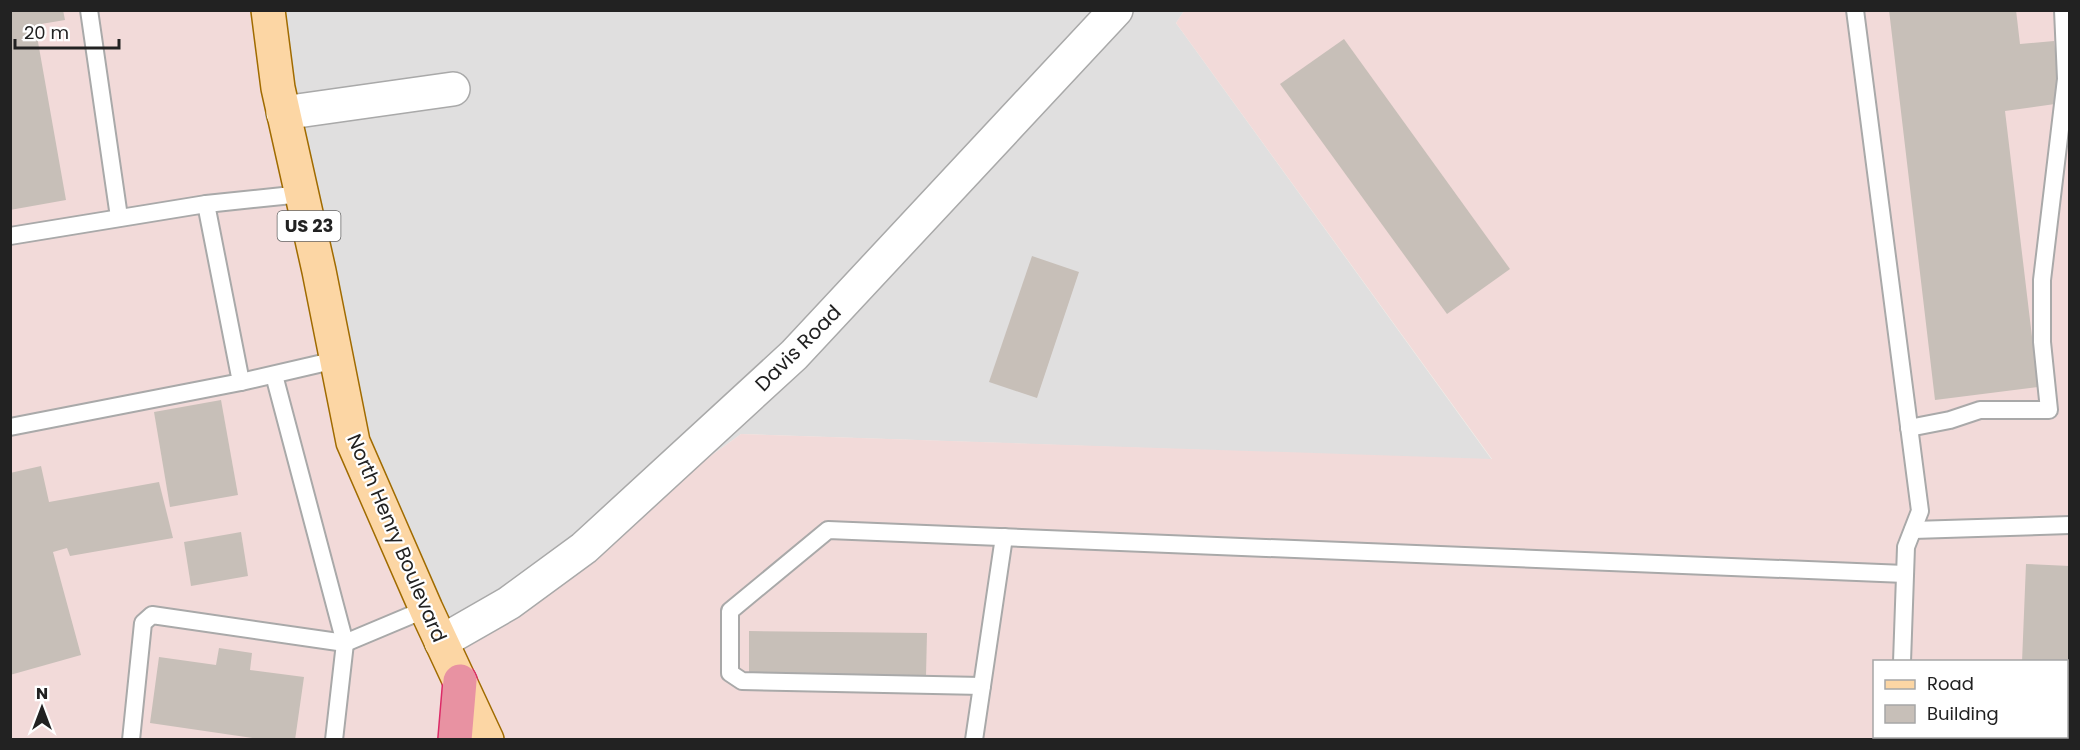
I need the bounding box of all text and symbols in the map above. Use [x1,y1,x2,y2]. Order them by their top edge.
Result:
scale bar [15,12,118,50]
text: 20 m [24,20,69,45]
road number: US 23 [278,211,340,241]
street label: Davis Road [749,299,847,397]
street label: North Henry Boulevard [340,430,454,646]
legend [1873,660,2068,738]
text: Road [1927,671,1974,696]
north arrow [12,678,72,738]
text: N [36,682,48,705]
text: Building [1927,701,1999,726]

